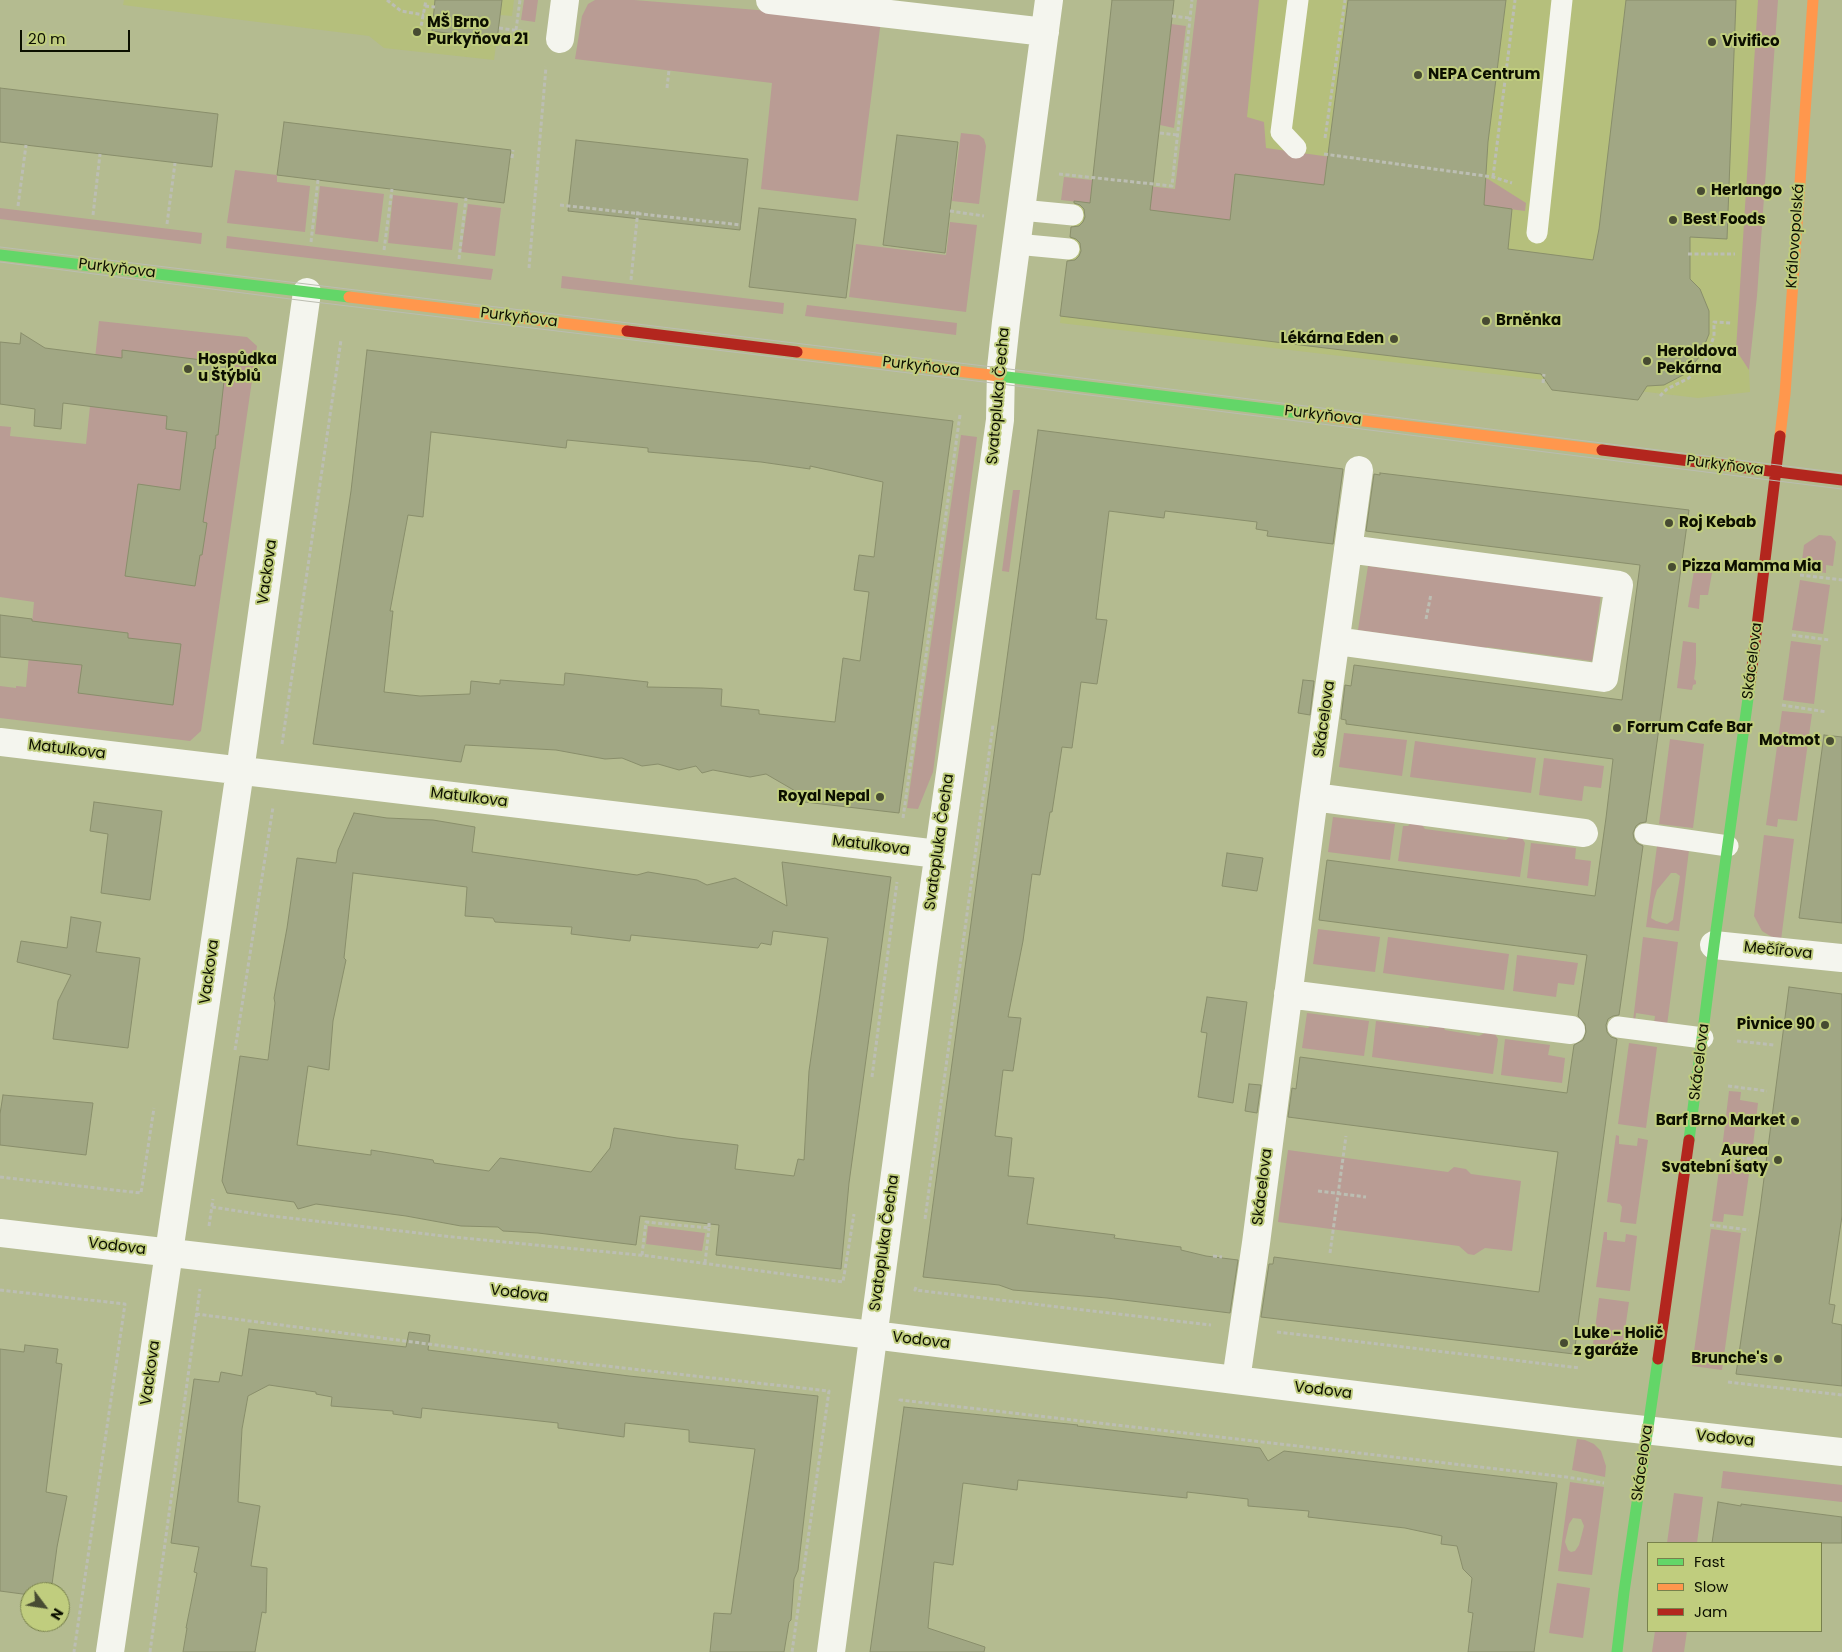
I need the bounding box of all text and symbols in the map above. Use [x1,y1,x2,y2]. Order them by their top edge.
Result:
place label: MŠ Brno Purkyňova 21 [427,14,528,49]
scale bar [22,20,132,52]
marker: MŠ Brno Purkyňova 21 [411,26,423,38]
text: 20 m [28,28,66,49]
place label: Vivifico [1722,33,1780,51]
marker: Vivifico [1706,36,1718,48]
place label: NEPA Centrum [1428,66,1540,84]
marker: NEPA Centrum [1412,69,1424,81]
place label: Herlango [1711,182,1782,200]
street label: Královopolská [1783,183,1809,289]
marker: Herlango [1695,185,1707,197]
place label: Best Foods [1683,211,1766,229]
marker: Best Foods [1667,214,1679,226]
street label: Purkyňova [77,255,157,283]
street label: Purkyňova [479,304,559,332]
place label: Brněnka [1496,312,1561,330]
marker: Brněnka [1480,315,1492,327]
street label: Svatopluka Čecha [984,327,1014,465]
place label: Lékárna Eden [1281,330,1384,348]
marker: Lékárna Eden [1388,333,1400,345]
place label: Heroldova Pekárna [1657,343,1737,378]
place label: Hospůdka u Štýblů [198,351,277,386]
street label: Purkyňova [881,353,961,381]
marker: Heroldova Pekárna [1641,355,1653,367]
marker: Hospůdka u Štýblů [182,363,194,375]
street label: Purkyňova [1283,402,1363,430]
street label: Purkyňova [1685,452,1765,480]
place label: Roj Kebab [1679,514,1756,532]
marker: Roj Kebab [1663,517,1675,529]
street label: Vackova [255,538,281,606]
place label: Pizza Mamma Mia [1682,558,1821,576]
marker: Pizza Mamma Mia [1666,561,1678,573]
street label: Skácelova [1739,622,1767,700]
street label: Skácelova [1311,680,1339,758]
place label: Forrum Cafe Bar [1627,719,1753,737]
marker: Forrum Cafe Bar [1611,722,1623,734]
place label: Motmot [1759,732,1820,750]
marker: Motmot [1824,735,1836,747]
street label: Matulkova [27,736,107,764]
street label: Svatopluka Čecha [922,773,958,911]
street label: Matulkova [429,784,509,812]
place label: Royal Nepal [778,788,870,806]
marker: Royal Nepal [874,791,886,803]
street label: Matulkova [831,832,911,860]
street label: Vackova [197,938,223,1006]
street label: Mečířova [1743,938,1813,964]
place label: Pivnice 90 [1737,1016,1815,1034]
marker: Pivnice 90 [1819,1019,1831,1031]
street label: Skácelova [1686,1023,1714,1101]
place label: Barf Brno Market [1656,1112,1785,1130]
marker: Barf Brno Market [1789,1115,1801,1127]
place label: Aurea Svatební šaty [1661,1142,1768,1177]
street label: Skácelova [1249,1148,1277,1226]
marker: Aurea Svatební šaty [1772,1154,1784,1166]
street label: Svatopluka Čecha [867,1174,903,1312]
street label: Vodova [87,1235,147,1259]
street label: Vodova [489,1282,549,1306]
place label: Luke - Holič z garáže [1574,1325,1663,1360]
street label: Vodova [891,1329,951,1353]
marker: Luke - Holič z garáže [1558,1337,1570,1349]
street label: Vackova [138,1339,164,1407]
place label: Brunche's [1691,1350,1768,1368]
marker: Brunche's [1772,1353,1784,1365]
street label: Vodova [1293,1379,1353,1403]
street label: Skácelova [1629,1424,1657,1502]
street label: Vodova [1695,1427,1755,1451]
legend [1647,1542,1822,1632]
text: Fast [1694,1551,1725,1572]
text: Slow [1694,1576,1728,1597]
north arrow [20,1582,70,1632]
text: Jam [1694,1601,1728,1622]
text: N [46,1605,68,1624]

